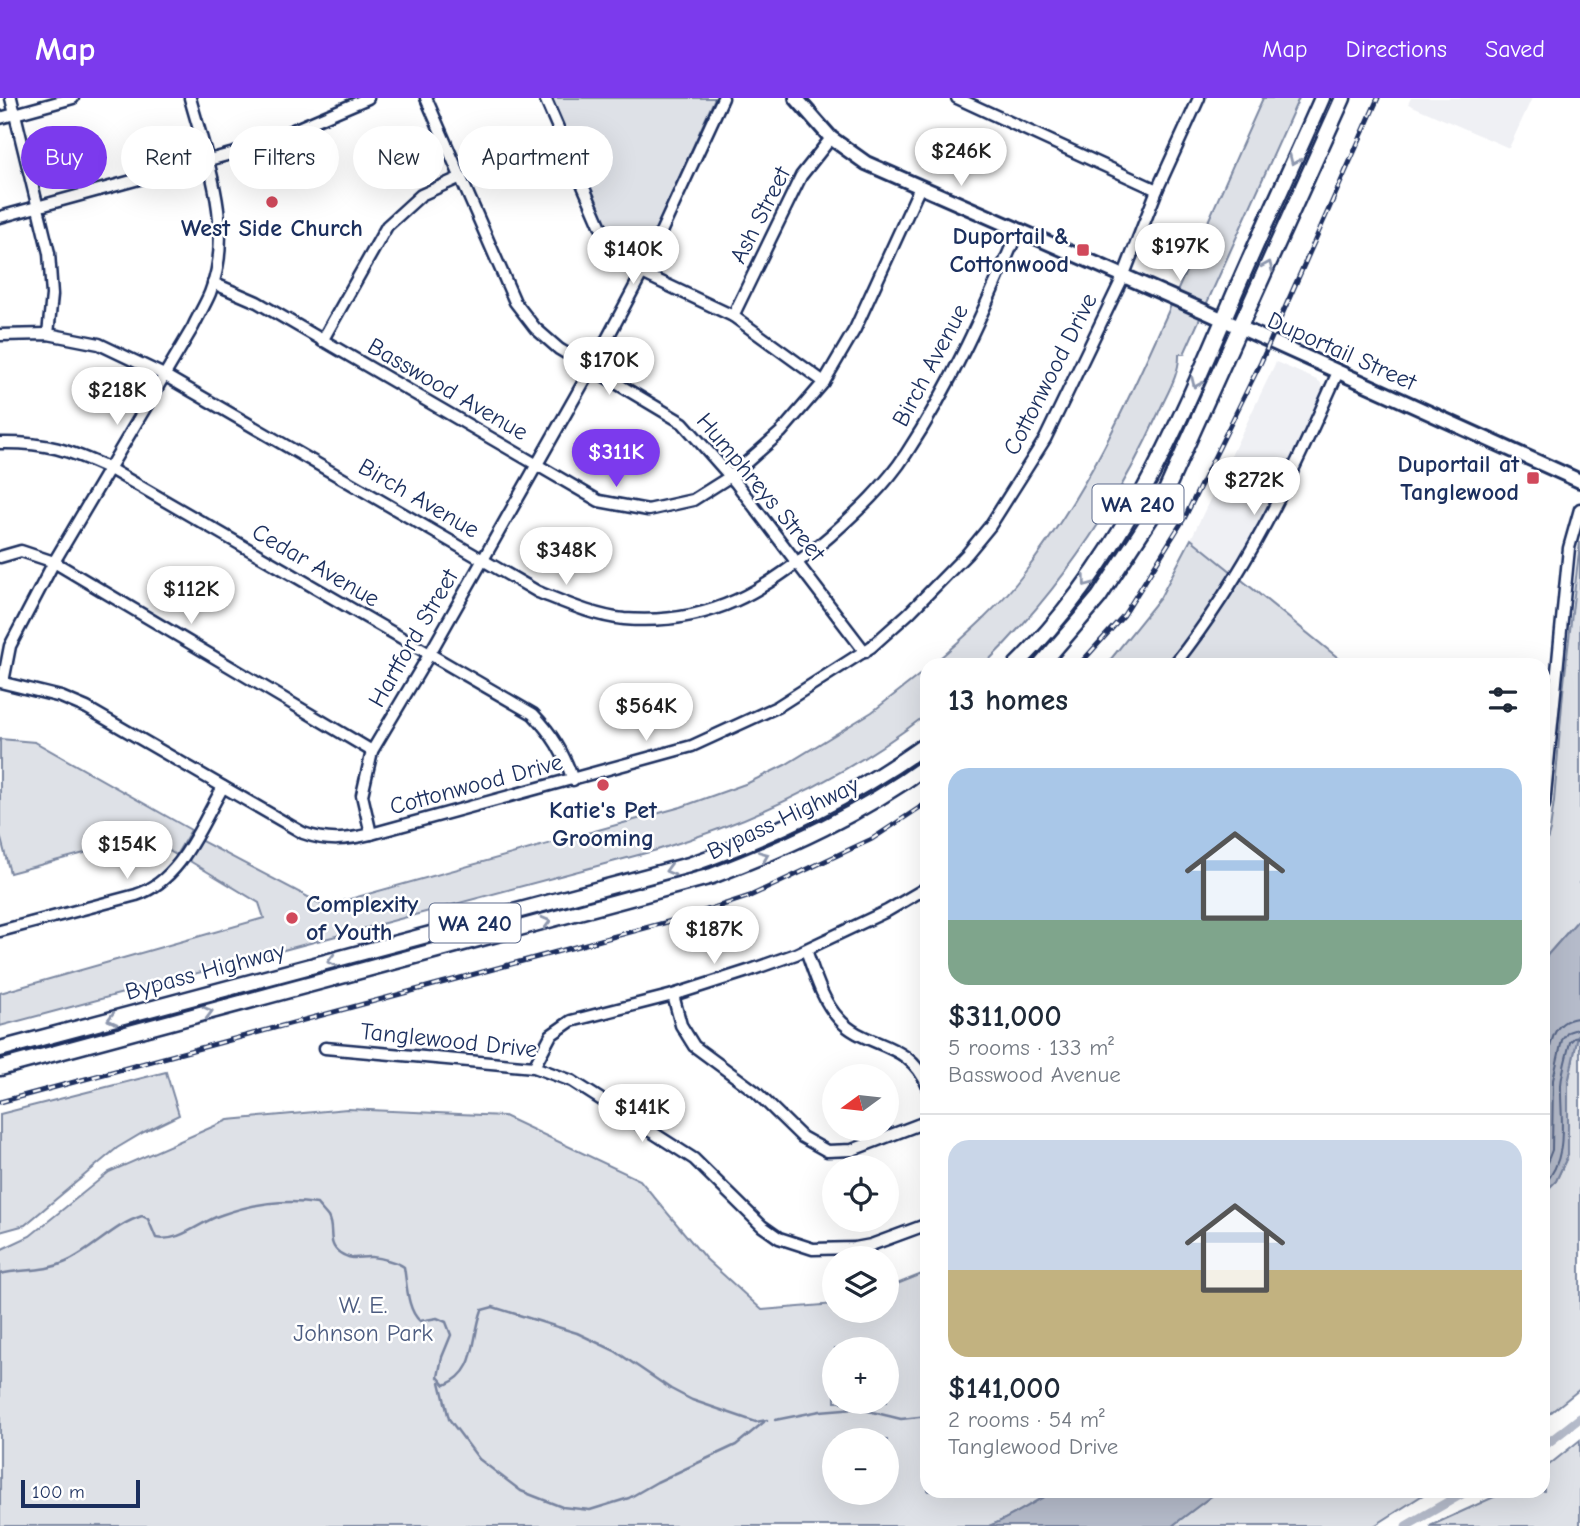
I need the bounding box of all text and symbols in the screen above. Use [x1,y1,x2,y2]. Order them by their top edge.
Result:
text: Map [35,30,96,68]
text: Map [1262,35,1308,63]
text: Directions [1346,35,1447,63]
text: Saved [1485,35,1545,63]
chip: Buy [21,126,107,189]
chip: Rent [121,126,215,189]
chip: Filters [229,126,339,189]
chip: New [353,126,444,189]
chip: Apartment [458,126,613,189]
pin: $246K [912,129,1010,188]
text: $246K [931,137,991,164]
one-way arrow [1288,153,1302,166]
street label: Ash Street [724,161,797,268]
marker: West Side Church [264,194,280,210]
place label: West Side Church [181,214,363,242]
place label: Duportail & Cottonwood [949,222,1069,278]
pin: $197K [1131,223,1229,283]
pin: $140K [584,226,682,286]
text: $197K [1151,232,1209,259]
text: $140K [603,235,663,262]
marker: Duportail & Cottonwood [1075,242,1091,258]
one-way arrow [1260,261,1274,273]
street label: Cottonwood Drive [997,288,1103,460]
street label: Birch Avenue [886,299,974,431]
street label: Duportail Street [1263,306,1422,397]
street label: Basswood Avenue [363,332,533,446]
pin: $170K [560,338,658,397]
text: $170K [579,346,639,373]
pin: $218K [68,368,166,427]
one-way arrow [1190,375,1204,388]
text: $218K [87,376,147,403]
street label: Humphreys Street [691,407,832,568]
pin: $311K [567,430,665,489]
text: $311K [588,438,644,465]
place label: Duportail at Tanglewood [1397,450,1520,506]
street label: Birch Avenue [354,452,484,544]
pin: $272K [1205,458,1303,517]
text: $272K [1224,466,1284,493]
marker: Duportail at Tanglewood [1525,470,1541,486]
road number: WA 240 [1092,484,1184,524]
street label: Cedar Avenue [247,517,385,613]
pin: $348K [517,528,615,587]
text: $348K [536,536,596,563]
street label: Hartford Street [362,563,464,712]
pin: $112K [142,566,240,626]
one-way arrow [1082,574,1095,586]
text: $112K [163,575,219,602]
icon: filters [1484,681,1522,719]
text: 13 homes [948,683,1068,718]
pin: $564K [597,684,695,743]
text: $564K [615,692,677,719]
street label: Cottonwood Drive [386,747,566,821]
street label: Bypass Highway [703,771,864,865]
marker: Katie's Pet Grooming [595,777,611,793]
place label: Katie's Pet Grooming [549,796,658,852]
icon: home [1172,813,1298,939]
pin: $154K [78,822,176,881]
text: $154K [98,830,156,857]
one-way arrow [757,851,769,865]
one-way arrow [664,862,676,876]
place label: Complexity of Youth [306,890,418,946]
road number: WA 240 [430,904,520,943]
pin: $187K [665,906,763,966]
marker: Complexity of Youth [284,910,300,926]
text: $187K [685,915,743,942]
one-way arrow [540,916,552,930]
street label: Bypass Highway [122,936,288,1006]
one-way arrow [326,953,338,967]
text: $311,000 [948,999,1062,1034]
one-way arrow [202,1006,214,1021]
one-way arrow [106,1011,118,1026]
street label: Tanglewood Drive [359,1017,539,1063]
text: 5 rooms · 133 m² [948,1034,1114,1061]
text: Basswood Avenue [948,1061,1121,1088]
north arrow [822,1064,900,1141]
map controls [822,1064,899,1505]
pin: $141K [593,1084,691,1144]
text: $141K [614,1093,670,1120]
button: locate [822,1155,899,1232]
icon: home [1172,1185,1298,1311]
button: layers [822,1246,899,1323]
park label: W. E. Johnson Park [293,1291,433,1347]
button: + [822,1337,899,1414]
text: $141,000 [948,1371,1061,1406]
text: 2 rooms · 54 m² [948,1406,1105,1433]
button: − [822,1428,899,1505]
text: Tanglewood Drive [948,1433,1118,1460]
scale bar [21,1477,140,1509]
text: 100 m [32,1481,85,1503]

